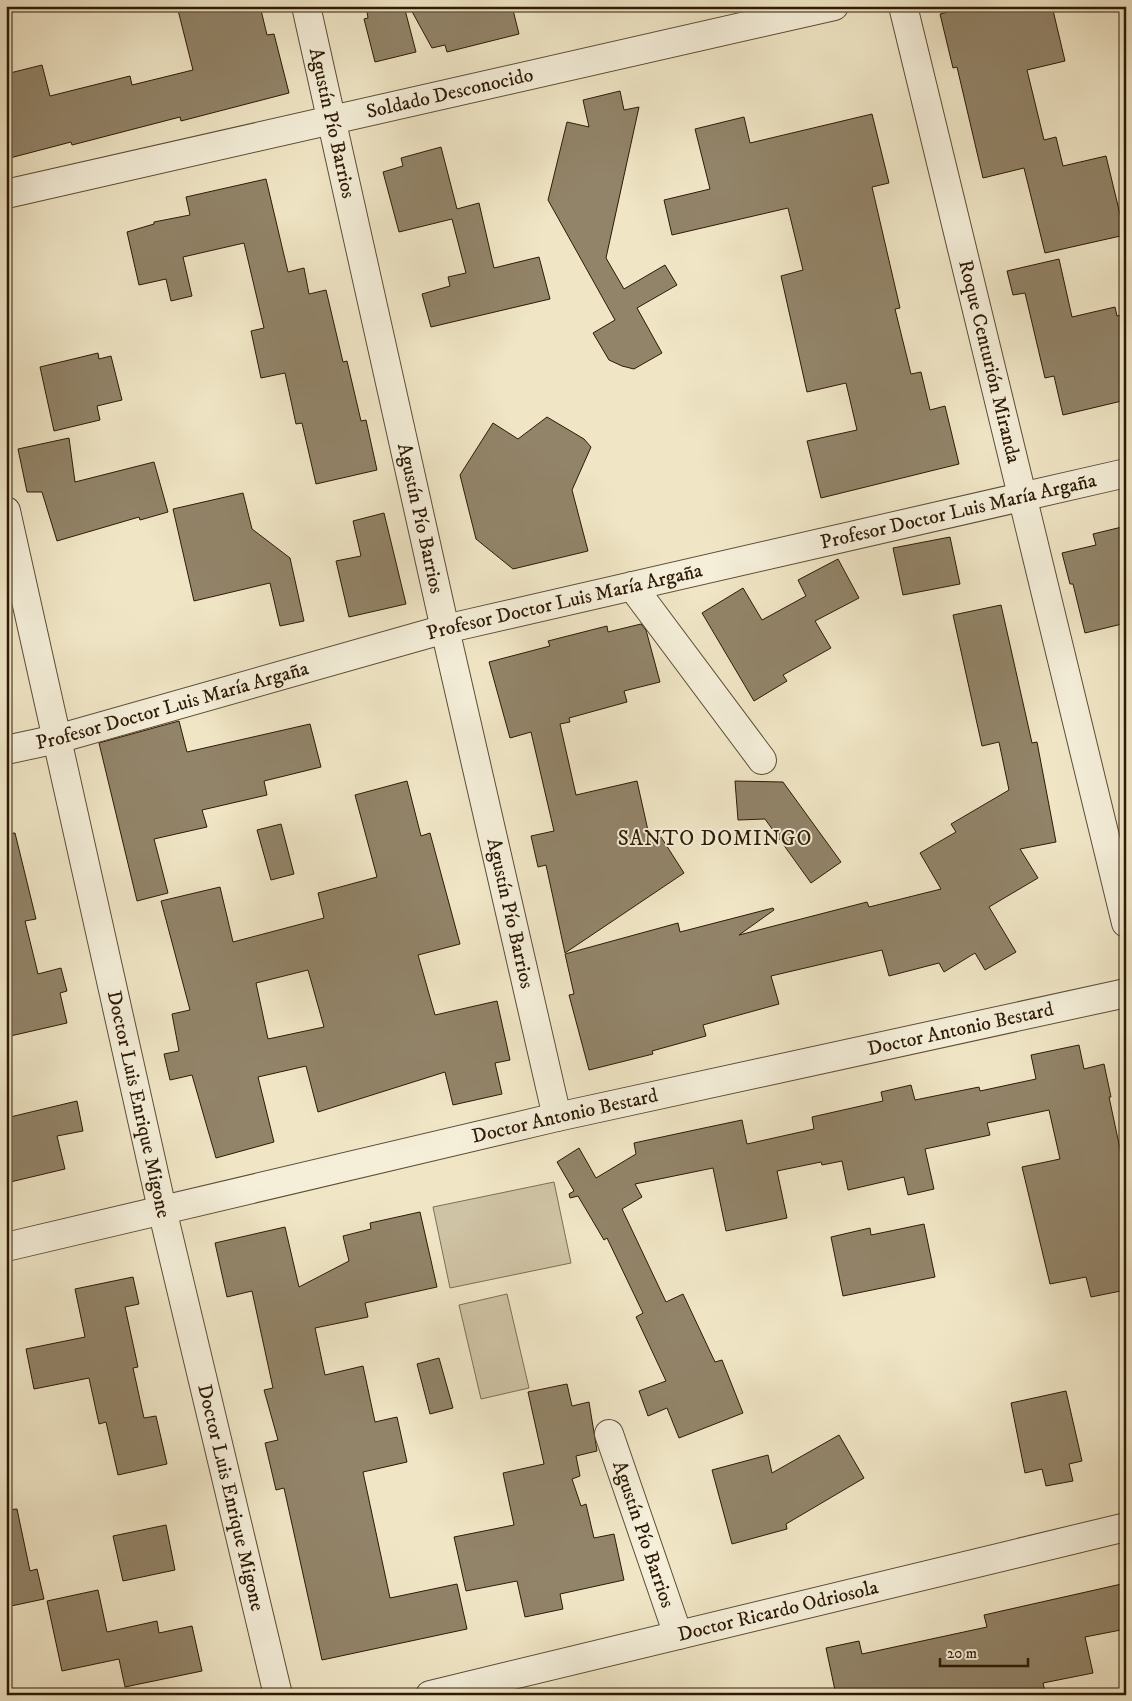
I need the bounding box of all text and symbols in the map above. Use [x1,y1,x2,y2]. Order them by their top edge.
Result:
street label: Agustín Pío Barrios [303,46,361,201]
street label: Soldado Desconocido [364,62,536,124]
street label: Roque Centurión Miranda [953,257,1026,466]
street label: Agustín Pío Barrios [391,441,449,596]
street label: Profesor Doctor Luis María Argaña [818,468,1099,555]
street label: Profesor Doctor Luis María Argaña [424,558,705,646]
street label: Profesor Doctor Luis María Argaña [33,656,312,756]
district label: SANTO DOMINGO [618,826,812,852]
street label: Agustín Pío Barrios [481,836,540,991]
street label: Doctor Luis Enrique Migone [101,988,176,1221]
street label: Doctor Antonio Bestard [865,997,1056,1062]
street label: Doctor Antonio Bestard [469,1083,660,1149]
street label: Doctor Luis Enrique Migone [192,1382,270,1614]
street label: Agustín Pío Barrios [607,1458,680,1611]
street label: Doctor Ricardo Odriosola [675,1575,881,1647]
scale bar [940,1636,1027,1668]
text: 20 m [947,1644,977,1663]

